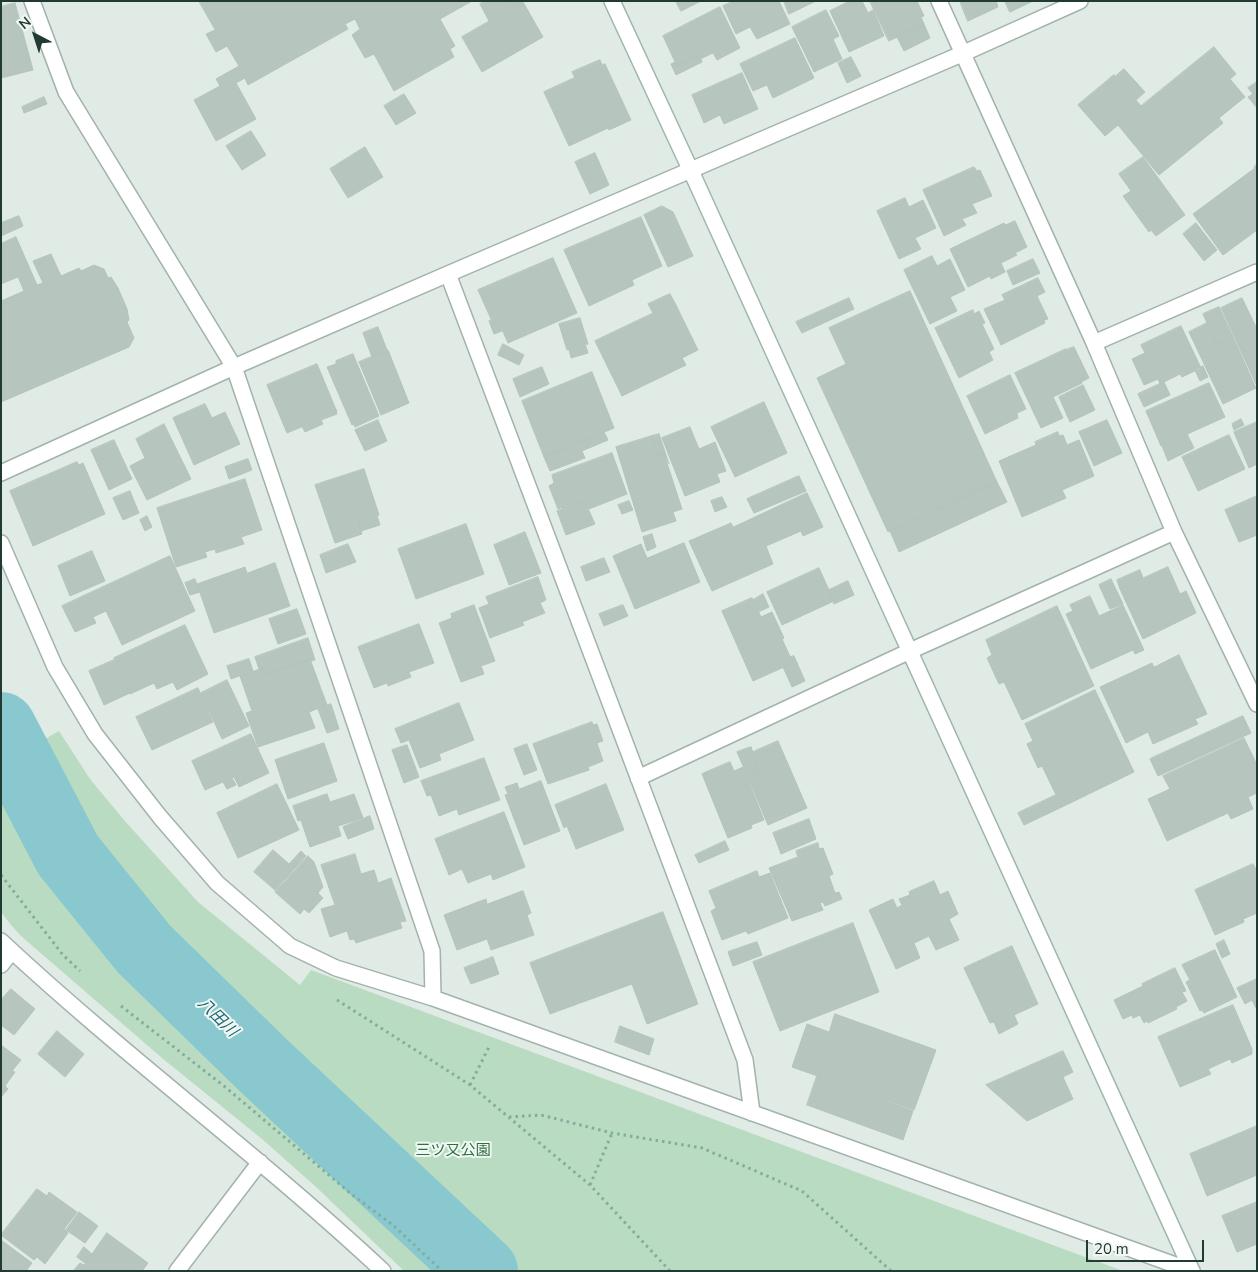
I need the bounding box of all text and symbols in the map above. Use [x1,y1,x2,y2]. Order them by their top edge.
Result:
north arrow [10,10,60,60]
text: N [15,12,35,34]
water label: 八田川 [193,994,241,1042]
park label: 三ツ又公園 [416,1142,490,1160]
scale bar [1088,1230,1206,1262]
text: 20 m [1094,1239,1129,1259]

